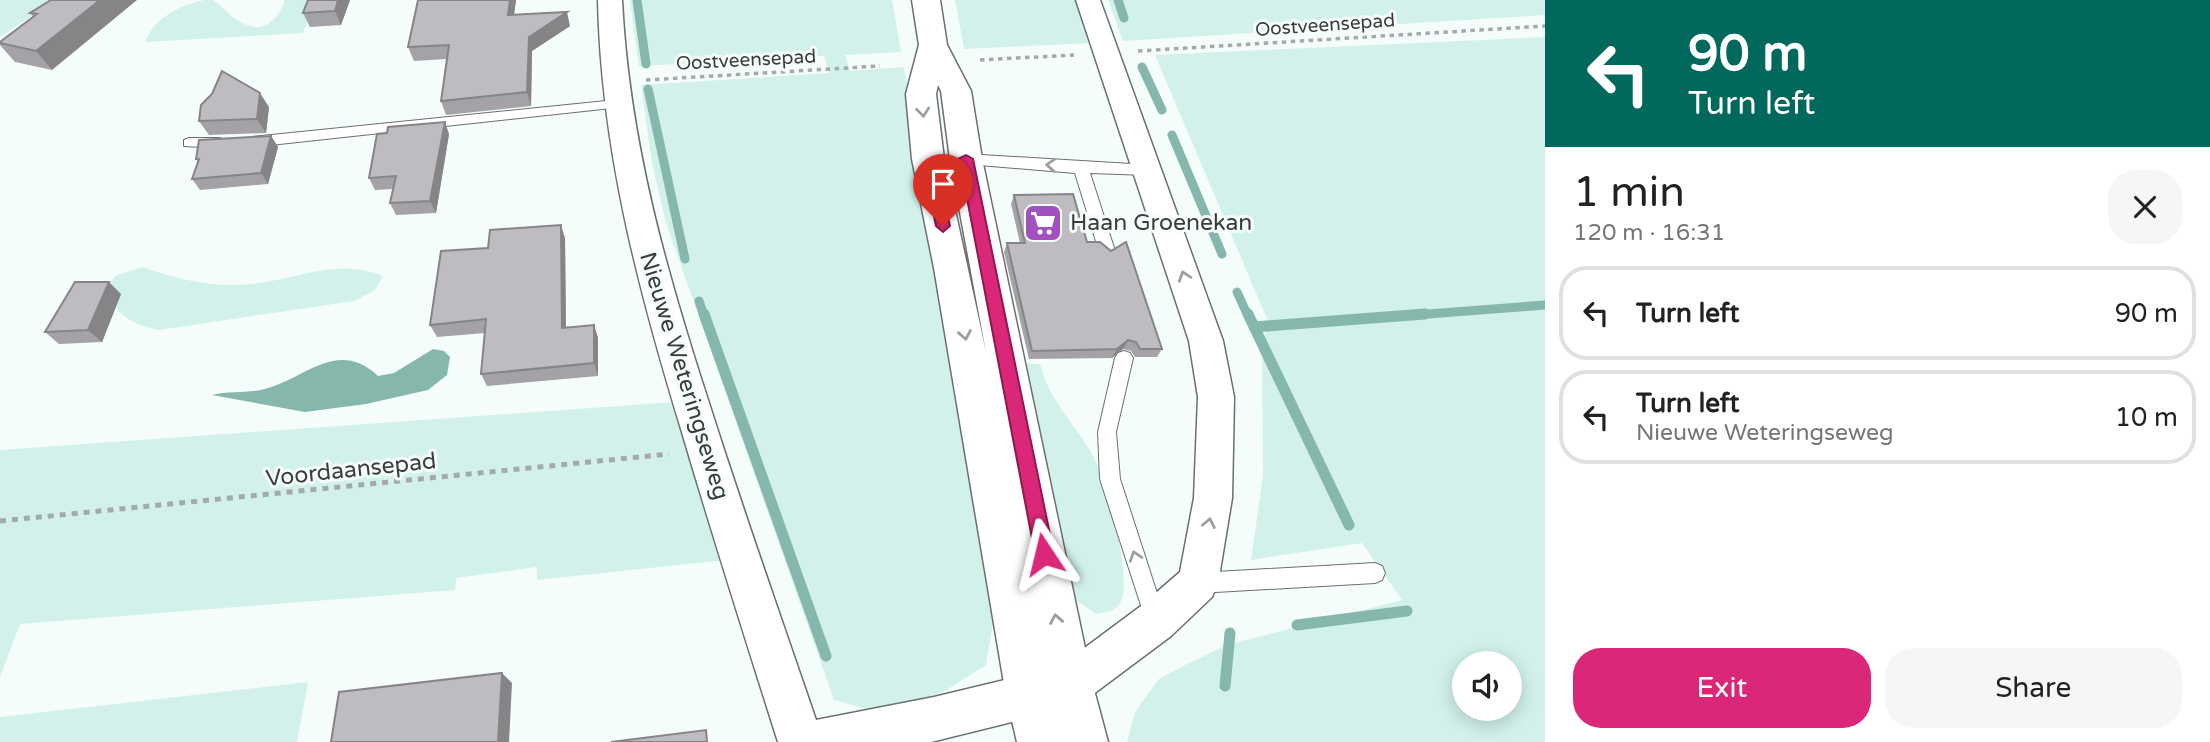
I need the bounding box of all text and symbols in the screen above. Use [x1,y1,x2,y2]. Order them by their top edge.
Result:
street label: Oostveensepad [1254,9,1396,41]
text: 90 m [1688,25,1807,84]
icon: left [1573,28,1664,119]
street label: Oostveensepad [675,45,817,75]
text: Turn left [1688,85,1815,123]
one-way arrow [915,107,930,118]
pin [913,154,973,226]
one-way arrow [1045,158,1056,173]
icon: arrive [924,165,962,203]
text: 1 min [1573,167,1685,218]
button: close [2108,170,2182,244]
supermarket icon: Haan Groenekan [1022,202,1064,244]
place label: Haan Groenekan [1070,209,1252,237]
text: 120 m · 16:31 [1573,219,1725,247]
street label: Nieuwe Weteringseweg [633,249,735,503]
one-way arrow [1178,270,1192,283]
icon: left [1577,294,1615,332]
text: Turn left [1636,298,1739,329]
text: 90 m [2115,298,2178,329]
one-way arrow [956,329,971,341]
text: Turn left [1636,388,1739,419]
icon: left [1577,398,1615,436]
text: 10 m [2115,402,2178,433]
text: Nieuwe Weteringseweg [1636,419,1894,447]
street label: Voordaansepad [264,447,438,493]
position arrow [1007,517,1081,591]
one-way arrow [1201,517,1216,529]
one-way arrow [1129,550,1143,563]
one-way arrow [1049,613,1064,625]
button: Exit [1573,648,1871,728]
button: Share [1885,648,2182,728]
map controls [1452,651,1522,721]
button: sound [1452,651,1522,721]

